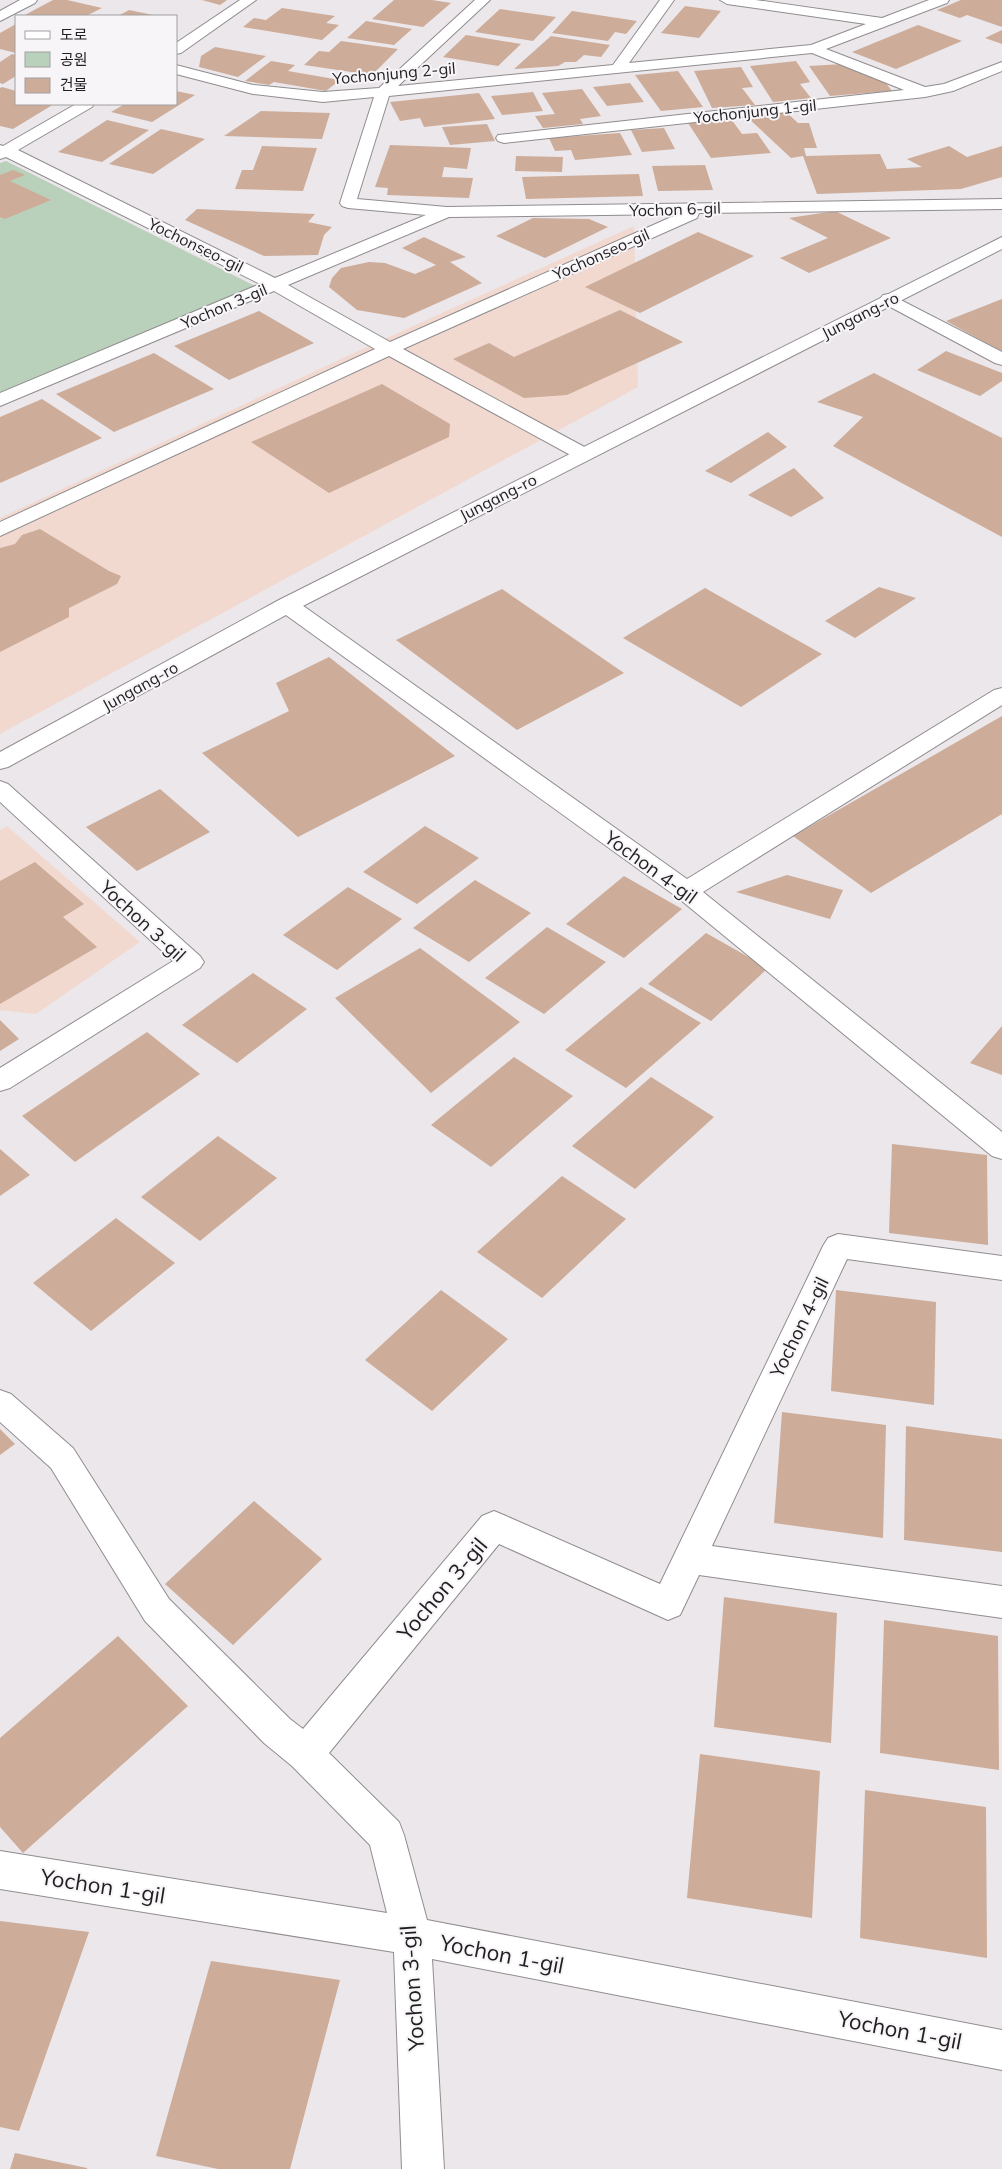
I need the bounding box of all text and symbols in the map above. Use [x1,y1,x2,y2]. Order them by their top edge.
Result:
legend [15,15,178,105]
text: 도로 [60,25,88,44]
text: 공원 [60,50,88,69]
street label: Yochonjung 2-gil [331,58,456,88]
text: 건물 [60,75,88,94]
street label: Yochonjung 1-gil [692,95,818,128]
street label: Yochon 6-gil [628,197,721,221]
street label: Yochonseo-gil [144,213,247,277]
street label: Yochonseo-gil [549,224,652,285]
street label: Yochon 3-gil [177,279,270,333]
street label: Jungang-ro [818,287,902,343]
street label: Jungang-ro [456,469,540,525]
street label: Jungang-ro [98,657,182,715]
street label: Yochon 4-gil [599,825,702,909]
street label: Yochon 3-gil [94,874,191,967]
street label: Yochon 4-gil [764,1273,834,1382]
street label: Yochon 3-gil [390,1532,493,1647]
street label: Yochon 1-gil [38,1862,167,1910]
street label: Yochon 3-gil [394,1924,430,2053]
street label: Yochon 1-gil [437,1928,566,1980]
street label: Yochon 1-gil [835,2004,964,2056]

